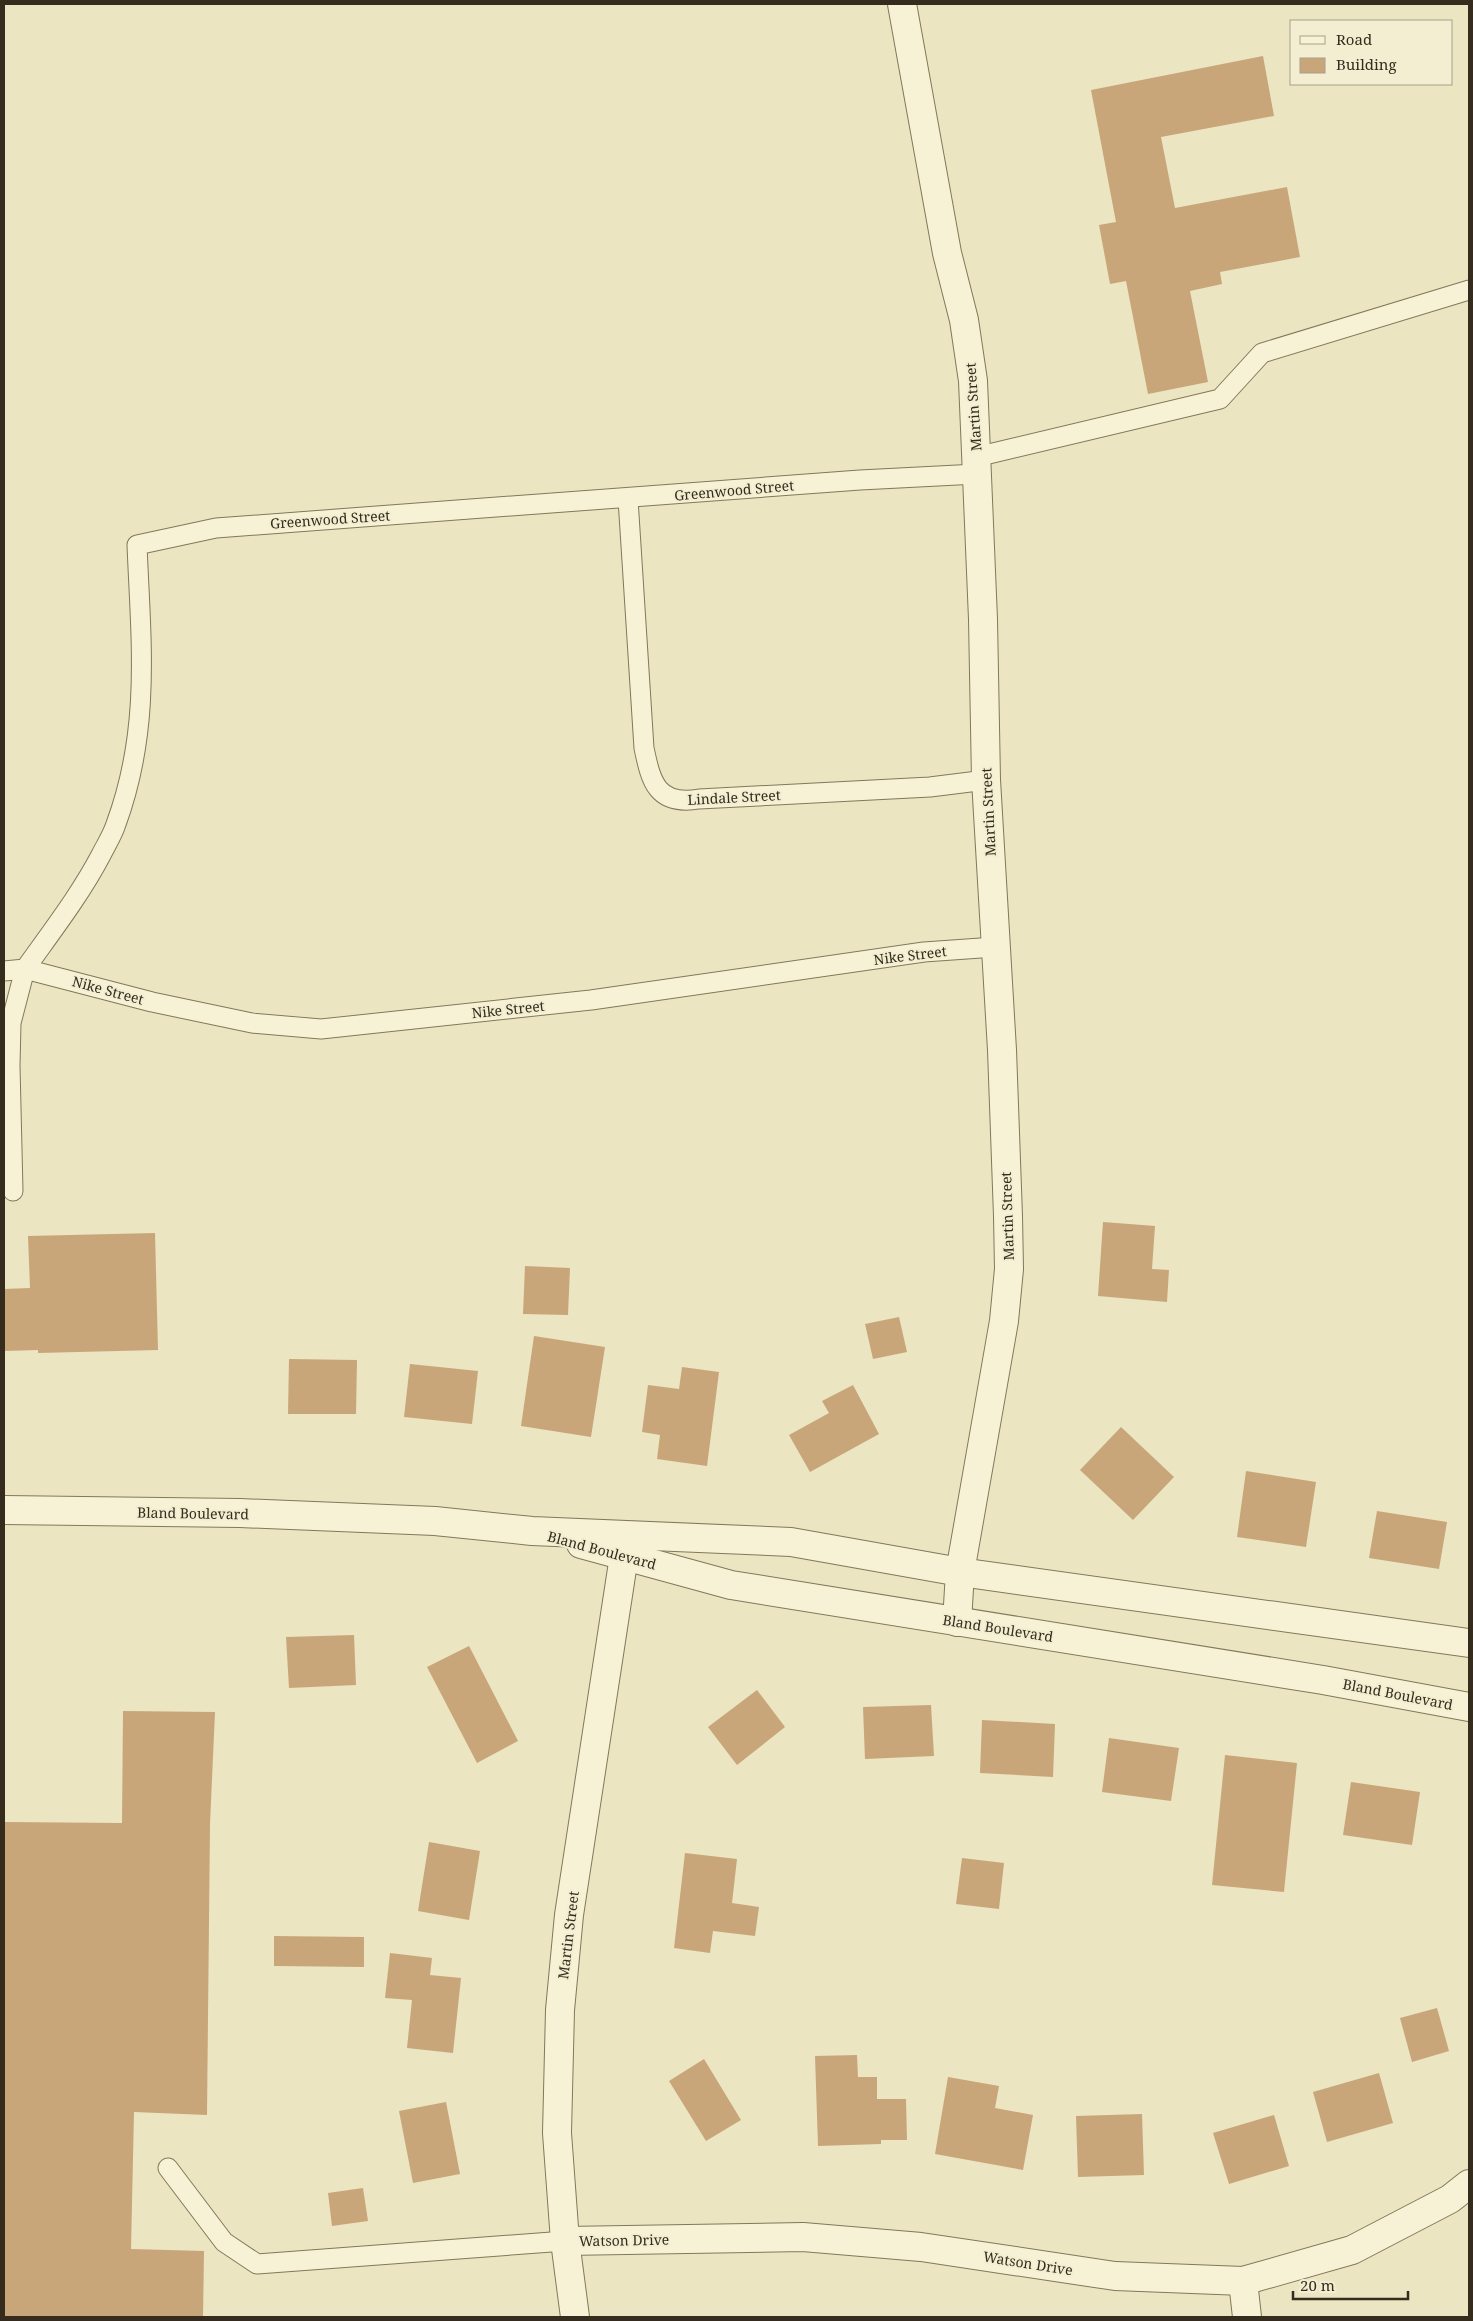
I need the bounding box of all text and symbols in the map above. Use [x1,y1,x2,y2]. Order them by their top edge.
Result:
legend [1290,20,1453,85]
text: Road [1336,29,1372,49]
text: Building [1336,54,1397,74]
street label: Martin Street [960,362,986,452]
street label: Greenwood Street [673,475,795,505]
street label: Greenwood Street [269,505,391,533]
street label: Martin Street [976,767,1000,857]
street label: Lindale Street [687,785,781,809]
street label: Nike Street [872,941,948,969]
street label: Nike Street [70,971,146,1009]
street label: Nike Street [471,996,545,1022]
street label: Martin Street [996,1171,1018,1261]
street label: Bland Boulevard [137,1503,249,1523]
street label: Bland Boulevard [546,1526,659,1574]
street label: Bland Boulevard [941,1610,1055,1646]
street label: Bland Boulevard [1341,1674,1455,1714]
street label: Martin Street [553,1890,583,1980]
street label: Watson Drive [579,2230,669,2250]
street label: Watson Drive [982,2247,1074,2279]
scale bar [1293,2268,1408,2300]
text: 20 m [1300,2275,1335,2295]

